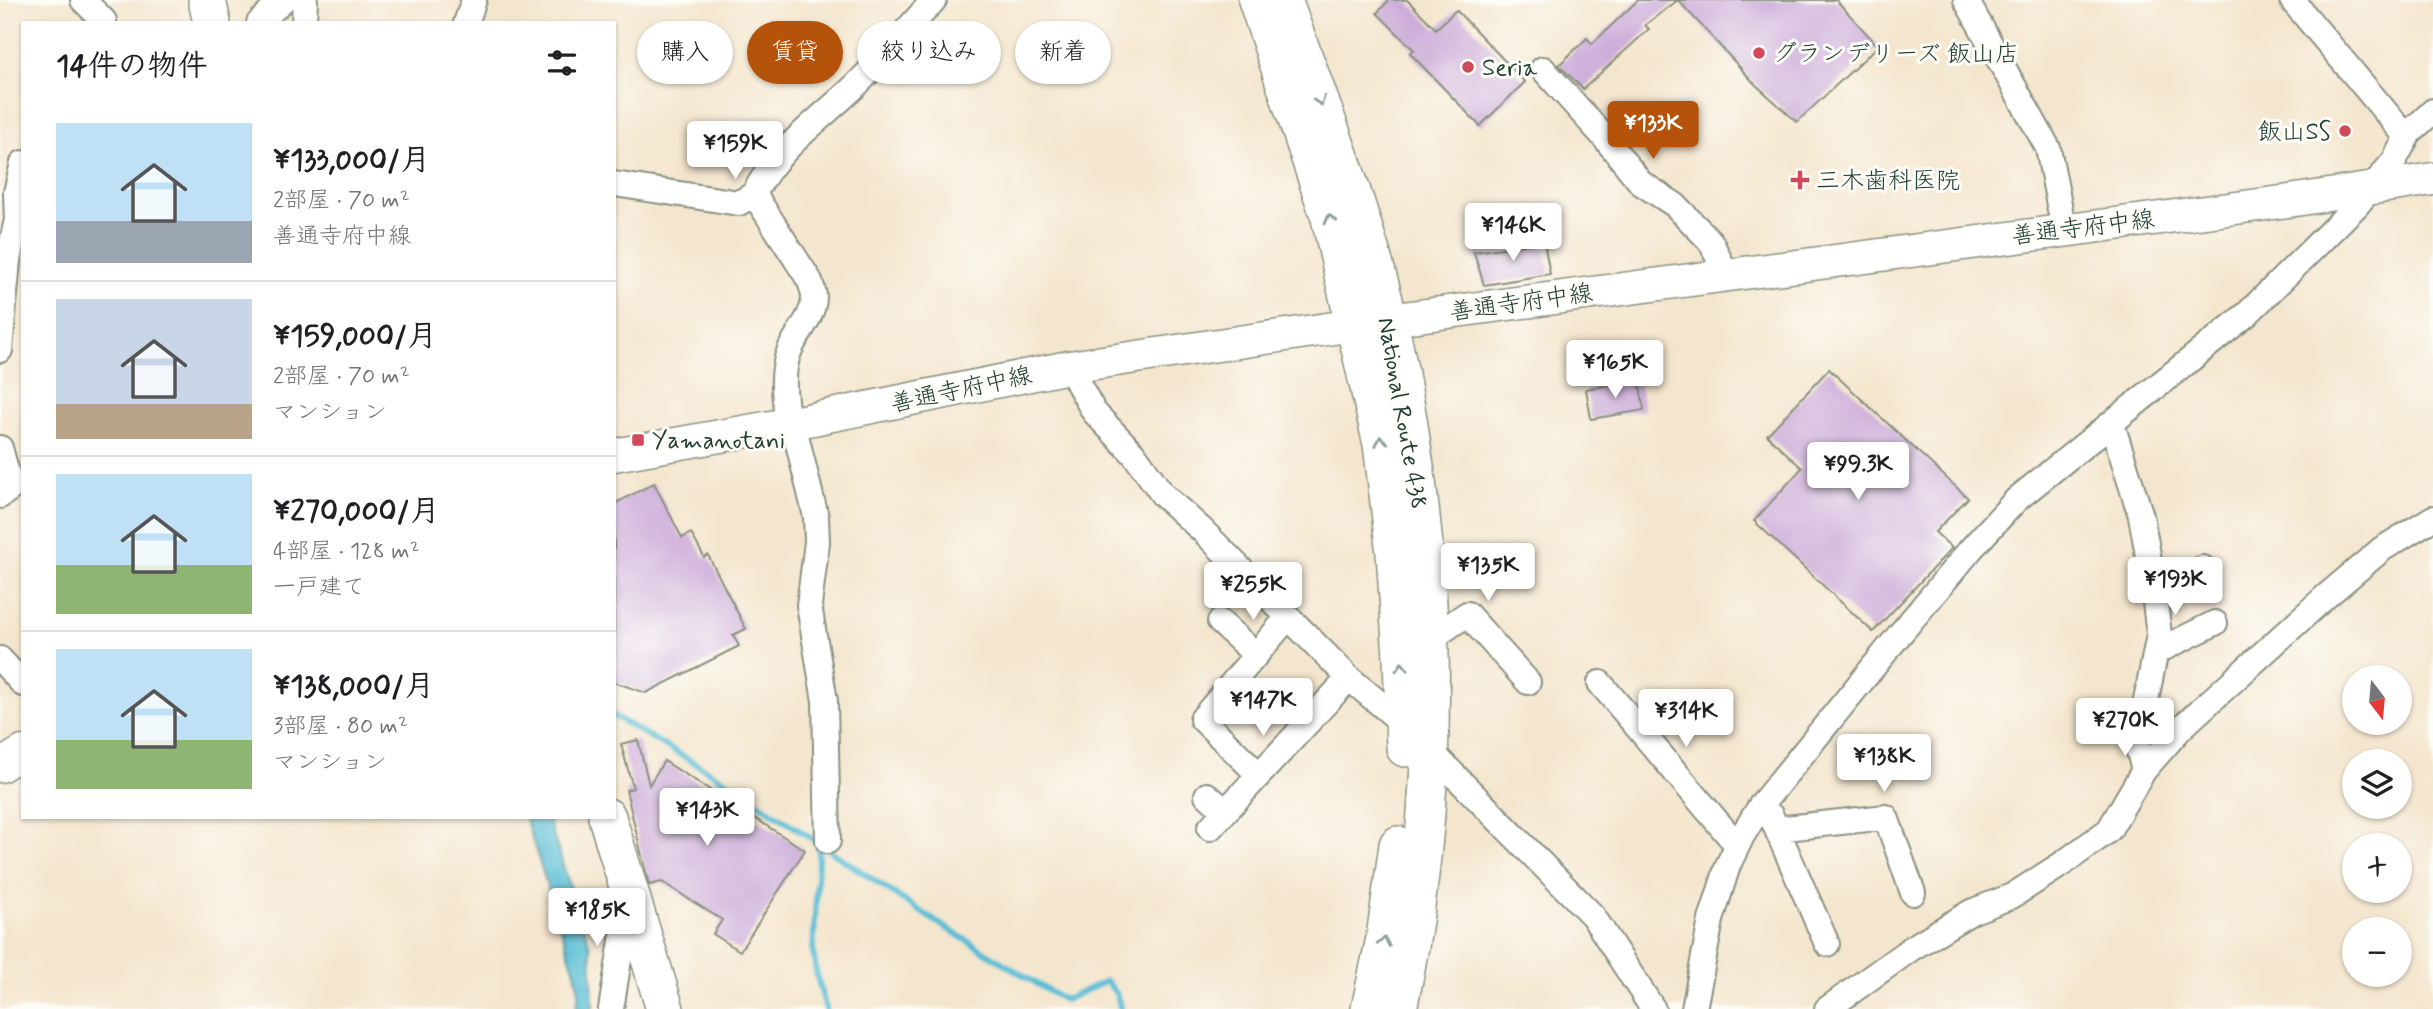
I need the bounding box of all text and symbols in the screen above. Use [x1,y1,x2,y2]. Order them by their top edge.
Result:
chip: 購入 [637,21,733,84]
chip: 賃貸 [747,21,843,84]
chip: 絞り込み [857,21,1001,84]
chip: 新着 [1015,21,1111,84]
place label: グランデリーズ 飯山店 [1773,39,2019,70]
icon: filters [543,44,581,82]
marker: グランデリーズ 飯山店 [1751,45,1767,61]
text: 14件の物件 [56,47,208,86]
place label: Seria [1482,53,1538,84]
marker: Seria [1460,59,1476,75]
one-way arrow [1312,94,1326,106]
pin: ¥133K [1604,102,1702,161]
text: ¥133K [1624,109,1682,139]
place label: 飯山SS [2257,117,2331,148]
pin: ¥159K [686,122,784,181]
marker: 飯山SS [2337,123,2353,139]
text: ¥159K [703,129,767,159]
text: ¥133,000/月 [273,141,430,180]
icon: home [112,151,196,235]
place label: 三木歯科医院 [1816,166,1960,197]
marker: 三木歯科医院 [1790,170,1810,190]
text: 2部屋 · 70 m² [273,186,410,216]
pin: ¥146K [1464,204,1562,263]
street label: 善通寺府中線 [2010,204,2157,253]
text: ¥146K [1481,211,1545,241]
one-way arrow [1323,214,1338,226]
text: 善通寺府中線 [273,222,411,252]
street label: 善通寺府中線 [1448,278,1595,329]
street label: National Route 438 [1369,315,1434,512]
text: ¥159,000/月 [273,317,437,356]
icon: home [112,327,196,411]
pin: ¥165K [1566,340,1664,400]
text: ¥165K [1582,348,1648,378]
street label: 善通寺府中線 [888,360,1035,421]
text: 2部屋 · 70 m² [273,362,410,392]
text: マンション [273,398,387,428]
place label: Yamanotani [652,426,785,457]
marker: Yamanotani [630,432,646,448]
one-way arrow [1374,435,1389,447]
pin: ¥99.3K [1801,442,1915,502]
text: ¥99.3K [1823,450,1893,480]
text: ¥270,000/月 [273,492,440,531]
icon: home [112,502,196,586]
text: 4部屋 · 128 m² [273,537,420,567]
pin: ¥135K [1439,544,1537,603]
text: ¥135K [1457,551,1519,581]
pin: ¥193K [2126,558,2224,617]
pin: ¥255K [1204,562,1302,622]
text: ¥193K [2144,565,2206,595]
text: ¥255K [1220,570,1286,600]
text: 一戸建て [273,573,365,603]
one-way arrow [1395,662,1410,673]
north arrow [2342,665,2412,735]
map controls [2342,665,2412,987]
text: ¥138,000/月 [273,667,434,706]
icon: home [112,677,196,761]
pin: ¥147K [1214,678,1312,738]
text: ¥147K [1230,686,1296,716]
pin: ¥314K [1637,690,1735,749]
text: ¥314K [1654,697,1718,727]
pin: ¥270K [2076,698,2174,758]
text: ¥270K [2092,706,2158,736]
text: 3部屋 · 80 m² [273,712,408,742]
pin: ¥138K [1835,734,1933,794]
text: ¥138K [1853,742,1915,772]
text: マンション [273,748,387,778]
button: layers [2342,749,2412,819]
pin: ¥143K [658,788,756,848]
text: ¥143K [675,796,739,826]
button: + [2342,833,2412,903]
pin: ¥185K [548,888,646,948]
text: ¥185K [564,896,630,926]
button: − [2342,917,2412,987]
one-way arrow [1375,936,1390,948]

